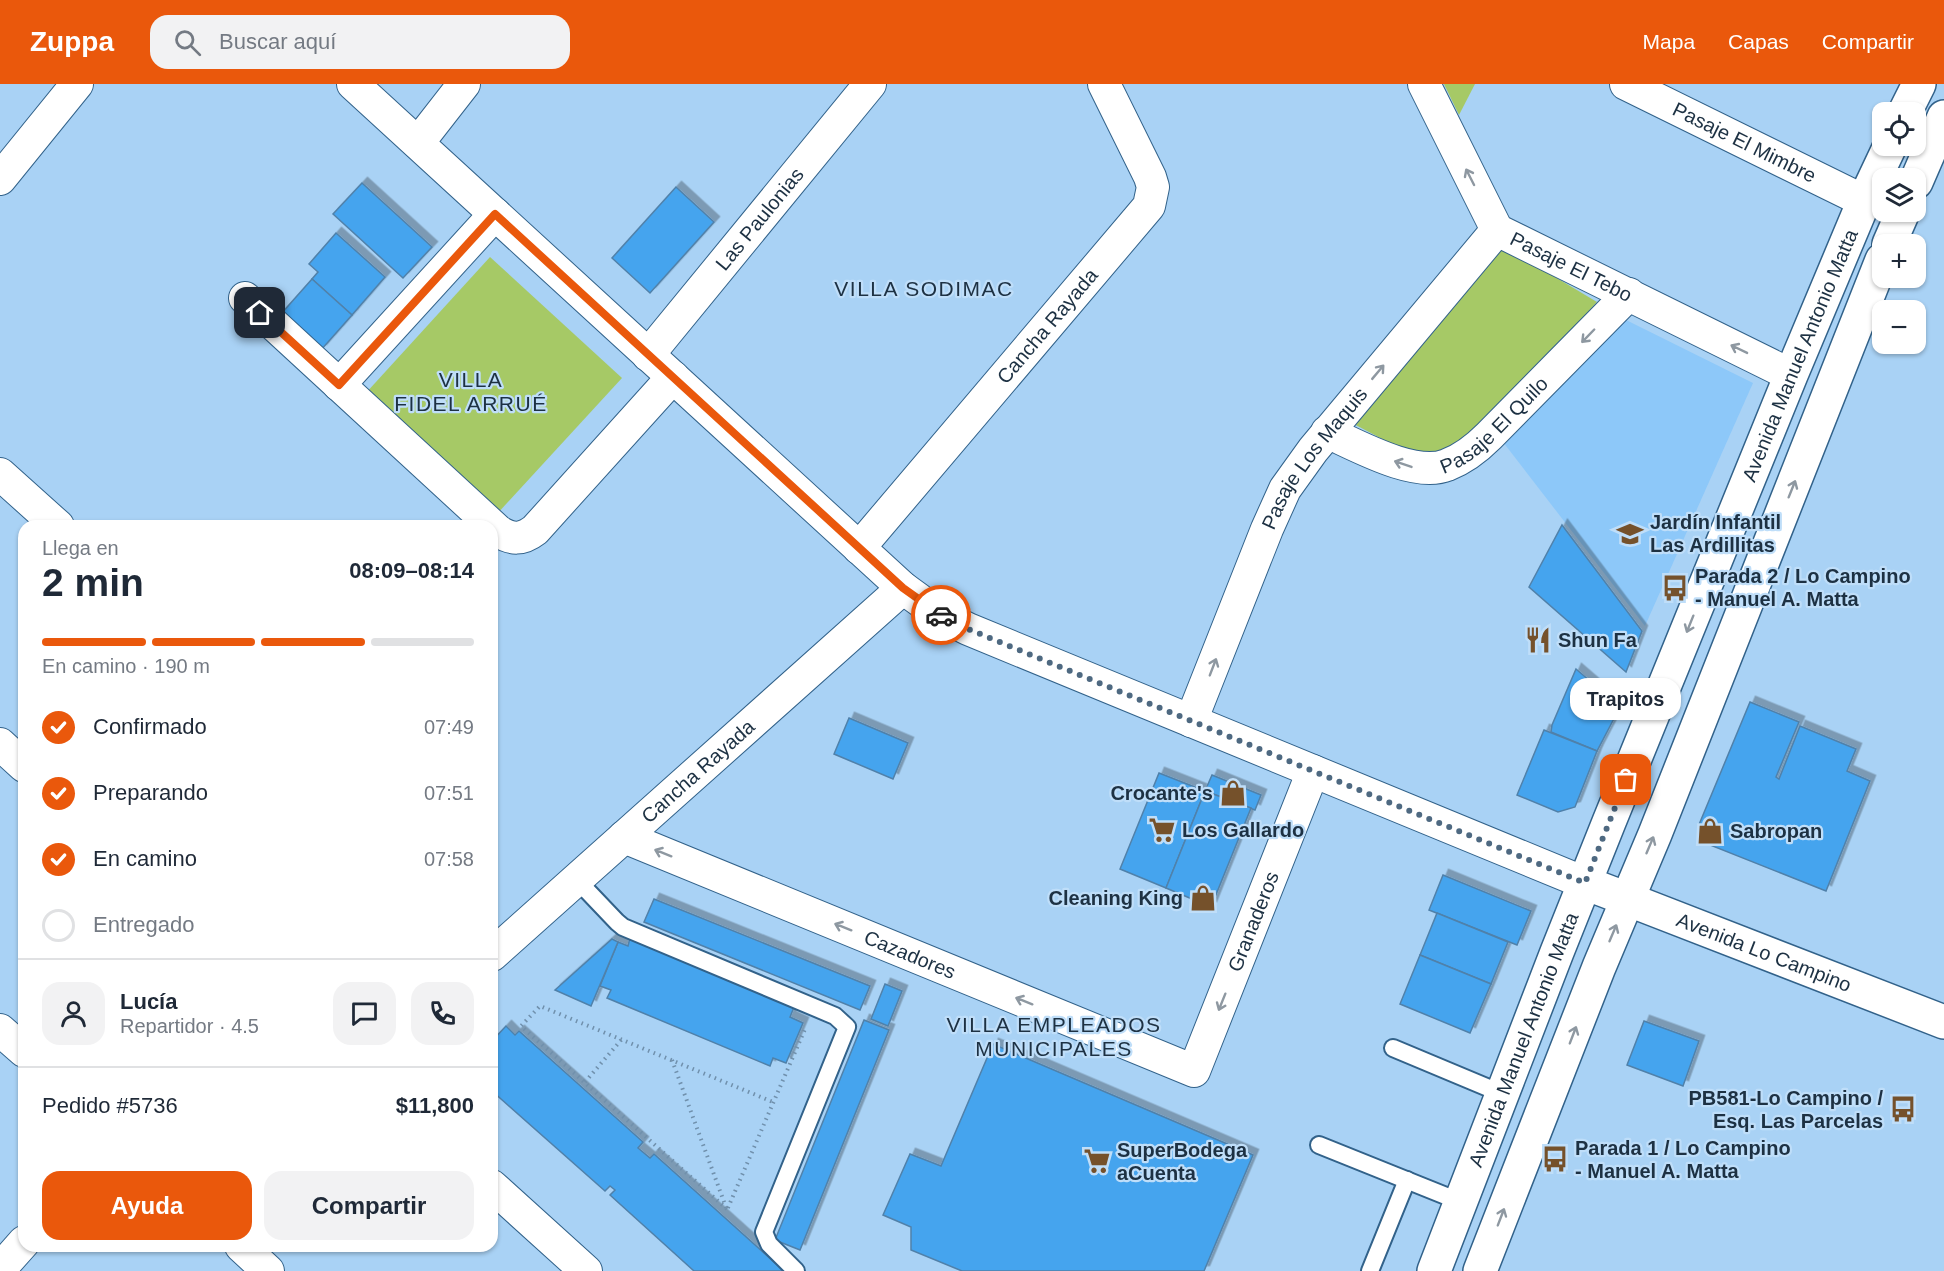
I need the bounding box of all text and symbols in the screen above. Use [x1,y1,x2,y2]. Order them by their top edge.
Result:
search box [150,15,570,69]
text: Zuppa [30,26,114,57]
icon: search [171,26,204,59]
text: Buscar aquí [219,29,336,54]
text: Mapa [1643,30,1695,53]
text: Capas [1728,30,1789,53]
text: Compartir [1822,30,1914,53]
street label: Pasaje El Mimbre [1669,98,1820,187]
map controls [1872,102,1926,354]
button: locate [1872,102,1926,156]
street label: Las Paulonias [711,163,808,274]
button: layers [1872,168,1926,222]
one-way arrow [1464,169,1476,187]
street label: Avenida Manuel Antonio Matta [1738,225,1862,485]
street label: Pasaje El Tebo [1507,227,1636,306]
button: + [1872,234,1926,288]
street label: Cancha Rayada [992,264,1103,388]
district label: VILLA SODIMAC [834,277,1014,300]
pin [234,287,285,338]
icon: home [243,296,276,329]
button: − [1872,300,1926,354]
one-way arrow [1580,328,1595,343]
one-way arrow [1730,342,1748,354]
one-way arrow [1371,365,1385,380]
district label: VILLA FIDEL ARRUÉ [394,368,548,415]
street label: Pasaje El Quilo [1437,372,1552,478]
street label: Pasaje Los Maquis [1257,383,1372,533]
one-way arrow [1394,457,1413,468]
one-way arrow [1787,480,1798,498]
place label: Jardín Infantil Las Ardillitas [1650,511,1781,556]
school or university icon: Jardín Infantil Las Ardillitas [1615,519,1645,549]
text: Llega en [42,537,119,559]
text: 08:09–08:14 [349,558,474,583]
text: 2 min [42,561,144,604]
place label: Parada 2 / Lo Campino - Manuel A. Matta [1695,565,1911,610]
bus stop icon: Parada 2 / Lo Campino - Manuel A. Matta [1660,573,1690,603]
courier [911,585,971,645]
icon: car [925,599,958,632]
one-way arrow [1684,614,1695,633]
restaurant icon: Shun Fa [1523,625,1553,655]
place label: Shun Fa [1558,629,1638,651]
text: En camino · 190 m [42,655,210,677]
one-way arrow [1208,658,1219,677]
callout: Trapitos [1570,678,1682,720]
text: Trapitos [1587,688,1664,710]
icon: check [42,711,75,744]
text: Confirmado [93,714,207,739]
street label: Cancha Rayada [637,715,759,827]
text: 07:49 [424,716,474,738]
pin [1600,754,1651,805]
icon: bag [1609,763,1642,796]
icon: check [42,777,75,810]
shop icon: Crocante's [1218,778,1248,808]
text: Preparando [93,780,208,805]
text: 07:51 [424,782,474,804]
place label: Crocante's [1110,782,1213,804]
supermarket icon: Los Gallardo [1147,815,1177,845]
shop icon: Sabropan [1695,816,1725,846]
place label: Los Gallardo [1182,819,1304,841]
place label: Sabropan [1730,820,1822,842]
one-way arrow [1645,837,1656,855]
icon: check [42,843,75,876]
text: En camino [93,846,197,871]
one-way arrow [654,847,673,858]
text: 07:58 [424,848,474,870]
street label: Granaderos [1224,868,1283,975]
shop icon: Cleaning King [1188,883,1218,913]
place label: Cleaning King [1049,887,1183,909]
street label: Avenida Manuel Antonio Matta [1464,908,1583,1170]
street label: Avenida Lo Campino [1674,908,1854,996]
text: Entregado [93,912,195,937]
one-way arrow [835,921,853,932]
one-way arrow [1608,925,1619,943]
street label: Cazadores [861,926,959,983]
button: person [42,982,105,1045]
button: chat [333,982,396,1045]
button: phone [411,982,474,1045]
text: Lucía [120,989,177,1014]
one-way arrow [1216,992,1227,1010]
one-way arrow [1015,995,1033,1006]
district label: VILLA EMPLEADOS MUNICIPALES [946,1013,1162,1060]
text: Repartidor · 4.5 [120,1015,259,1037]
one-way arrow [1568,1026,1579,1045]
place label: PB581-Lo Campino / Esq. Las Parcelas [1689,1087,1883,1132]
text: Pedido #5736 [42,1093,178,1118]
text: $11,800 [396,1093,474,1118]
bus stop icon: PB581-Lo Campino / Esq. Las Parcelas [1888,1094,1918,1124]
place label: Parada 1 / Lo Campino - Manuel A. Matta [1575,1137,1791,1182]
place label: SuperBodega aCuenta [1117,1139,1248,1184]
bus stop icon: Parada 1 / Lo Campino - Manuel A. Matta [1540,1144,1570,1174]
supermarket icon: SuperBodega aCuenta [1082,1146,1112,1176]
button: Ayuda [42,1171,252,1240]
button: Compartir [264,1171,474,1240]
one-way arrow [1497,1208,1508,1226]

